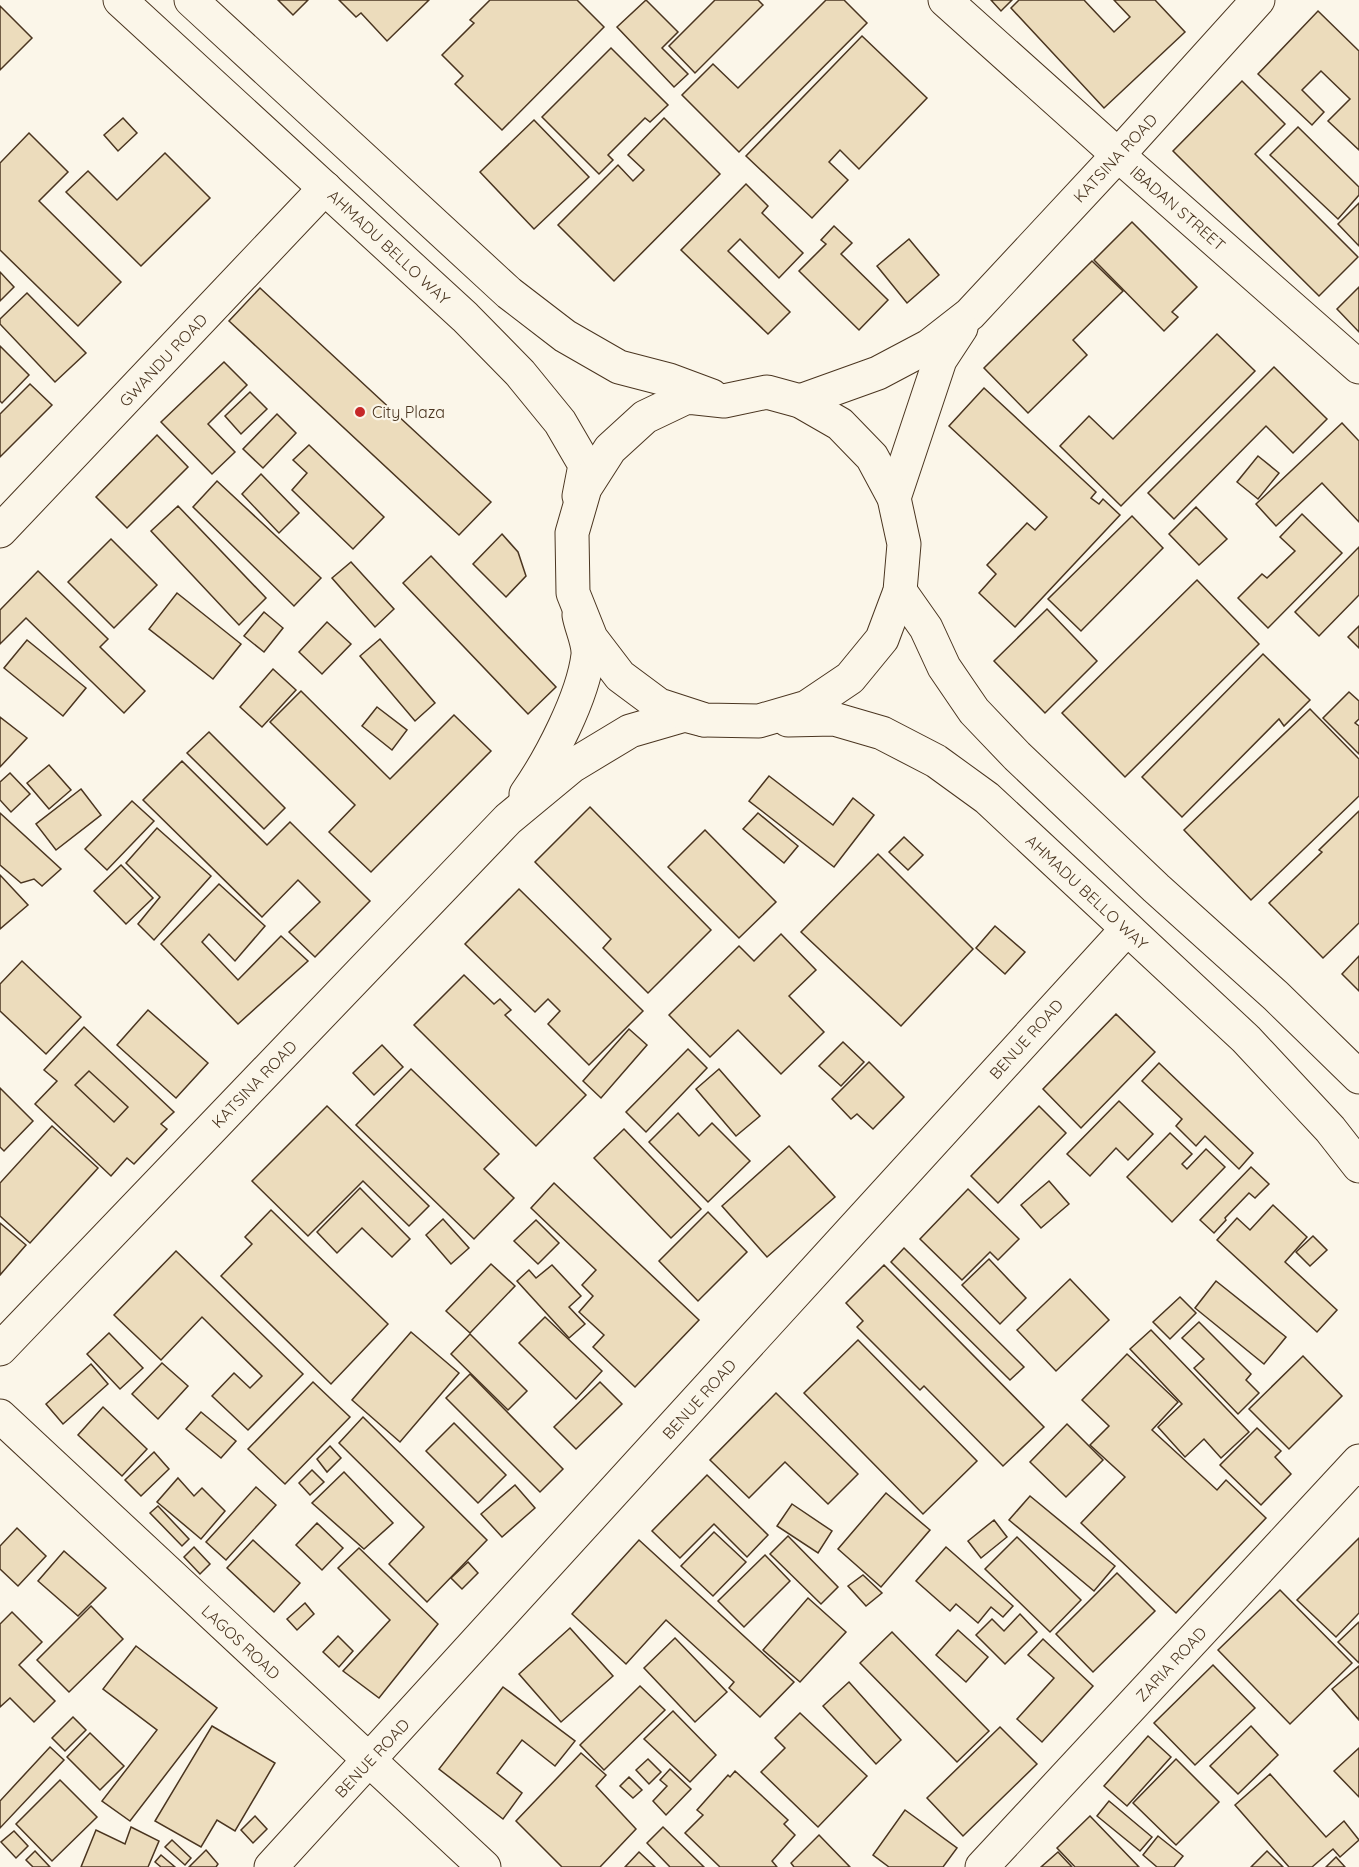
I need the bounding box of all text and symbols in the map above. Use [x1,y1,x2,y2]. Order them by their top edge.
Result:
street label: KATSINA ROAD [1069,110,1161,206]
street label: IBADAN STREET [1126,161,1230,255]
street label: AHMADU BELLO WAY [324,185,454,309]
street label: GWANDU ROAD [115,309,211,411]
place label: City Plaza [372,402,445,422]
marker: City Plaza [353,405,367,419]
street label: AHMADU BELLO WAY [1022,830,1152,954]
street label: BENUE ROAD [985,995,1067,1083]
street label: KATSINA ROAD [207,1036,301,1132]
street label: BENUE ROAD [658,1355,740,1443]
street label: LAGOS ROAD [198,1601,284,1683]
street label: ZARIA ROAD [1131,1623,1211,1705]
street label: BENUE ROAD [330,1714,414,1802]

